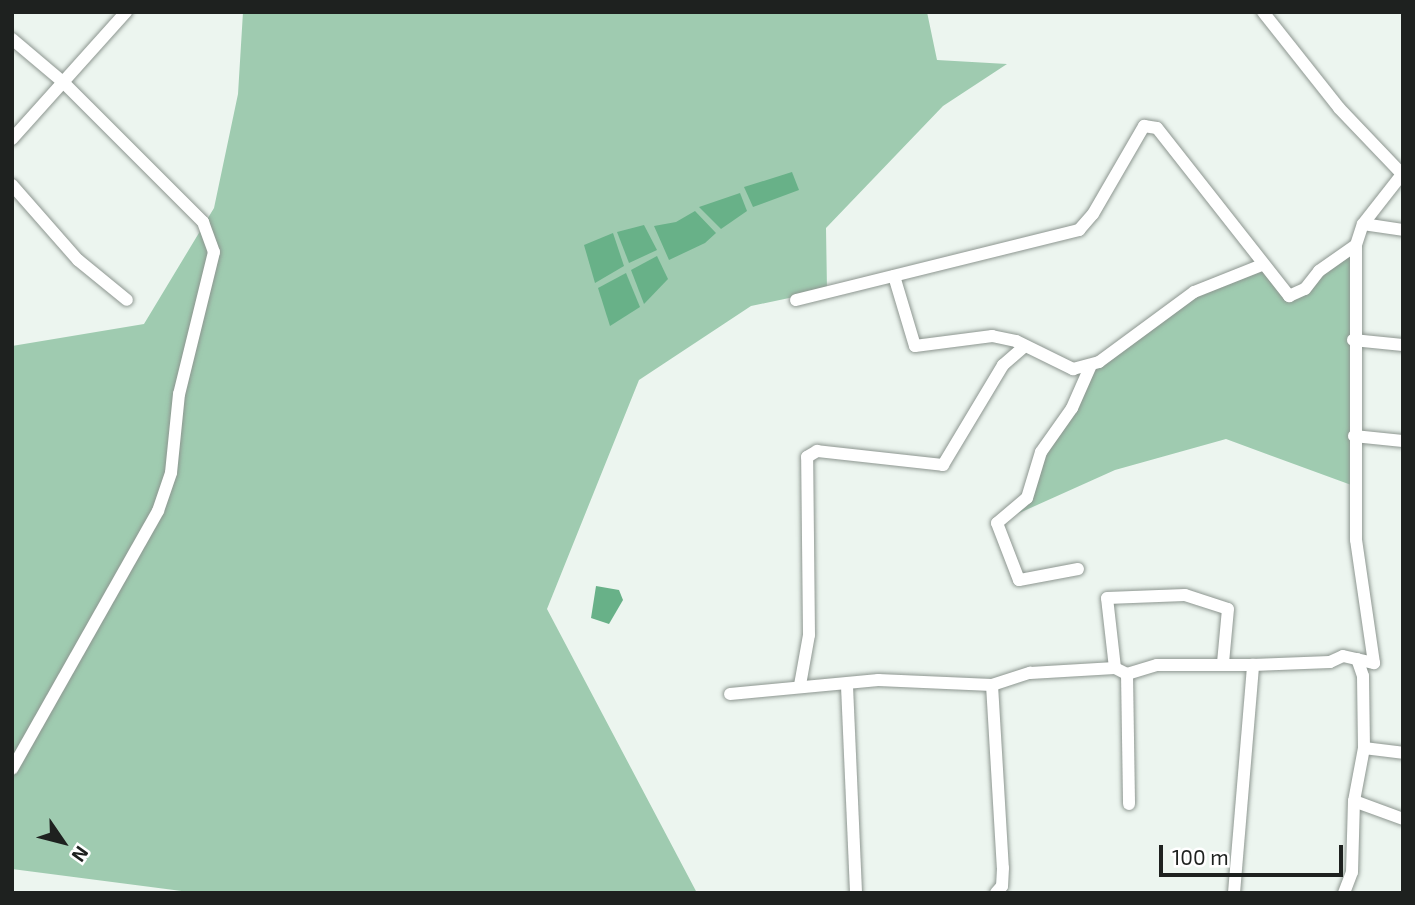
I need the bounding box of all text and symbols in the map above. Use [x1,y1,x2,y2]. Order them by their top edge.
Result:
north arrow [28,807,98,877]
scale bar [1163,832,1347,876]
text: N [67,842,94,867]
text: 100 m [1172,844,1229,869]

